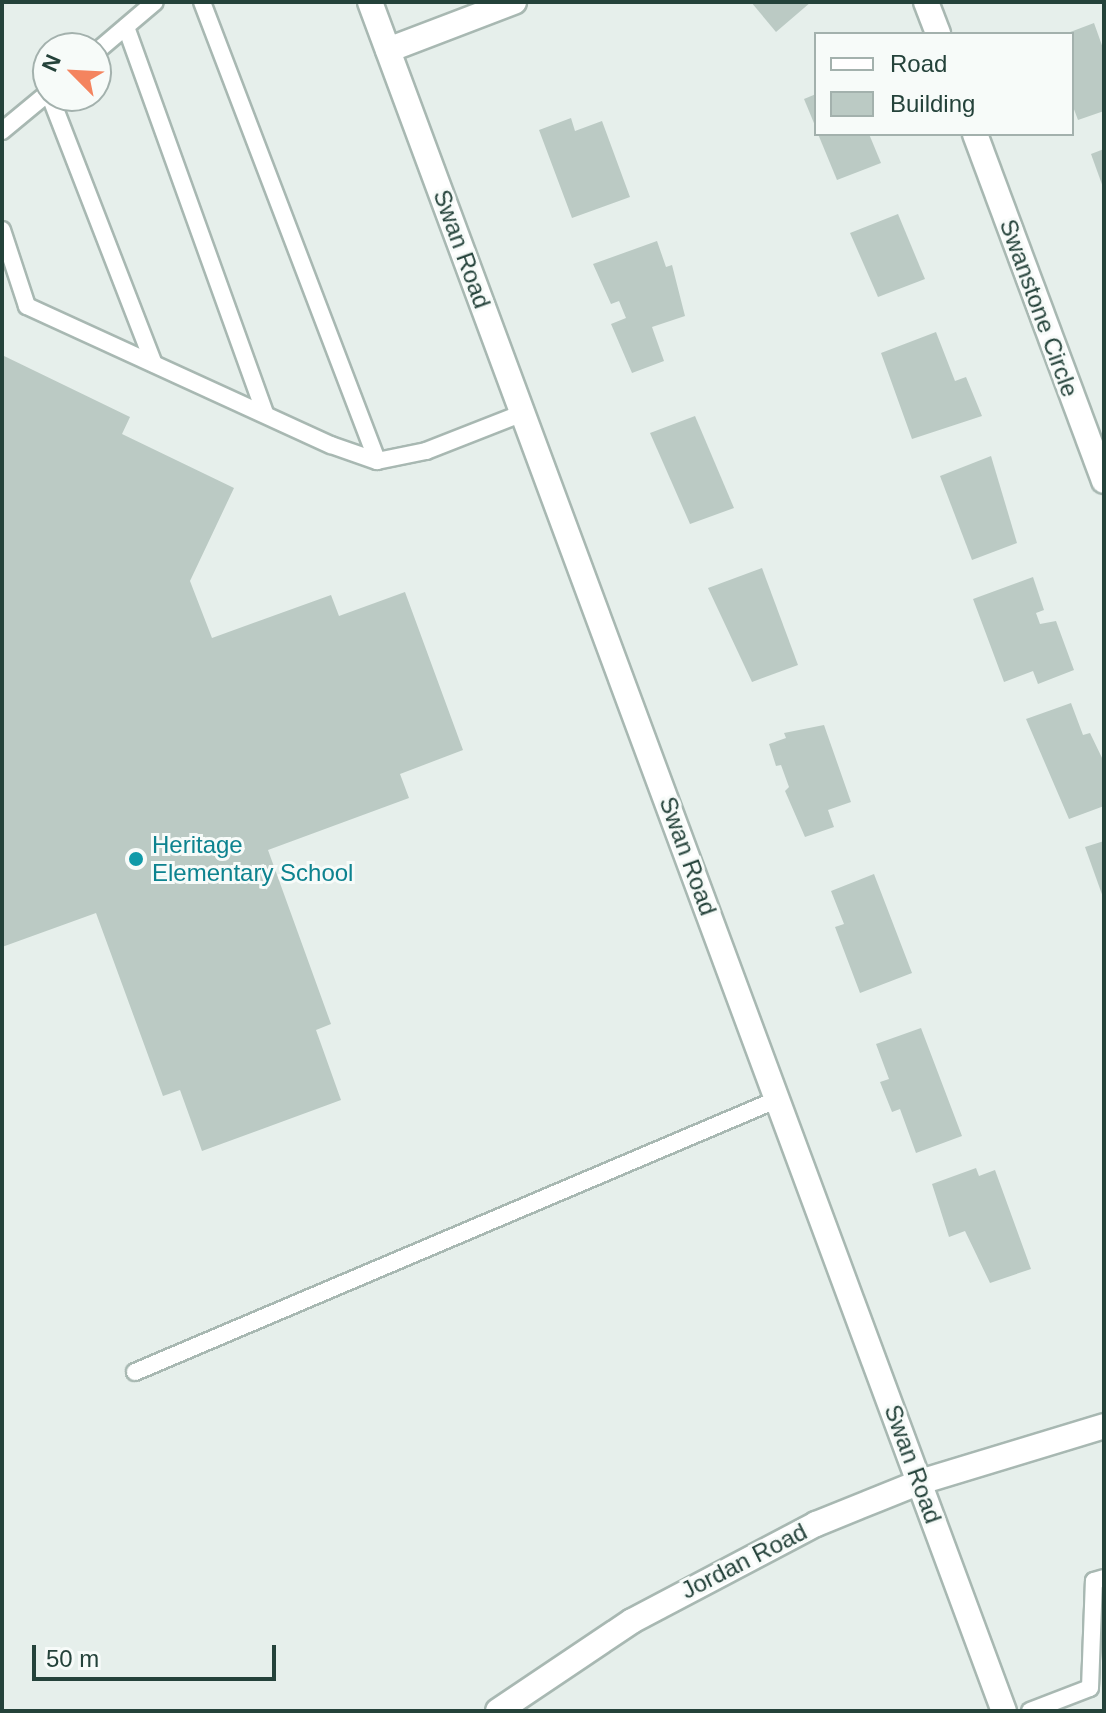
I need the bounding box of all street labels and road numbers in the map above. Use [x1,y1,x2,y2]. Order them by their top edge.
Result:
street label: Swan Road [427,186,497,312]
street label: Swanstone Circle [994,215,1084,401]
street label: Swan Road [653,793,723,919]
street label: Swan Road [878,1401,948,1527]
street label: Jordan Road [676,1517,812,1605]

